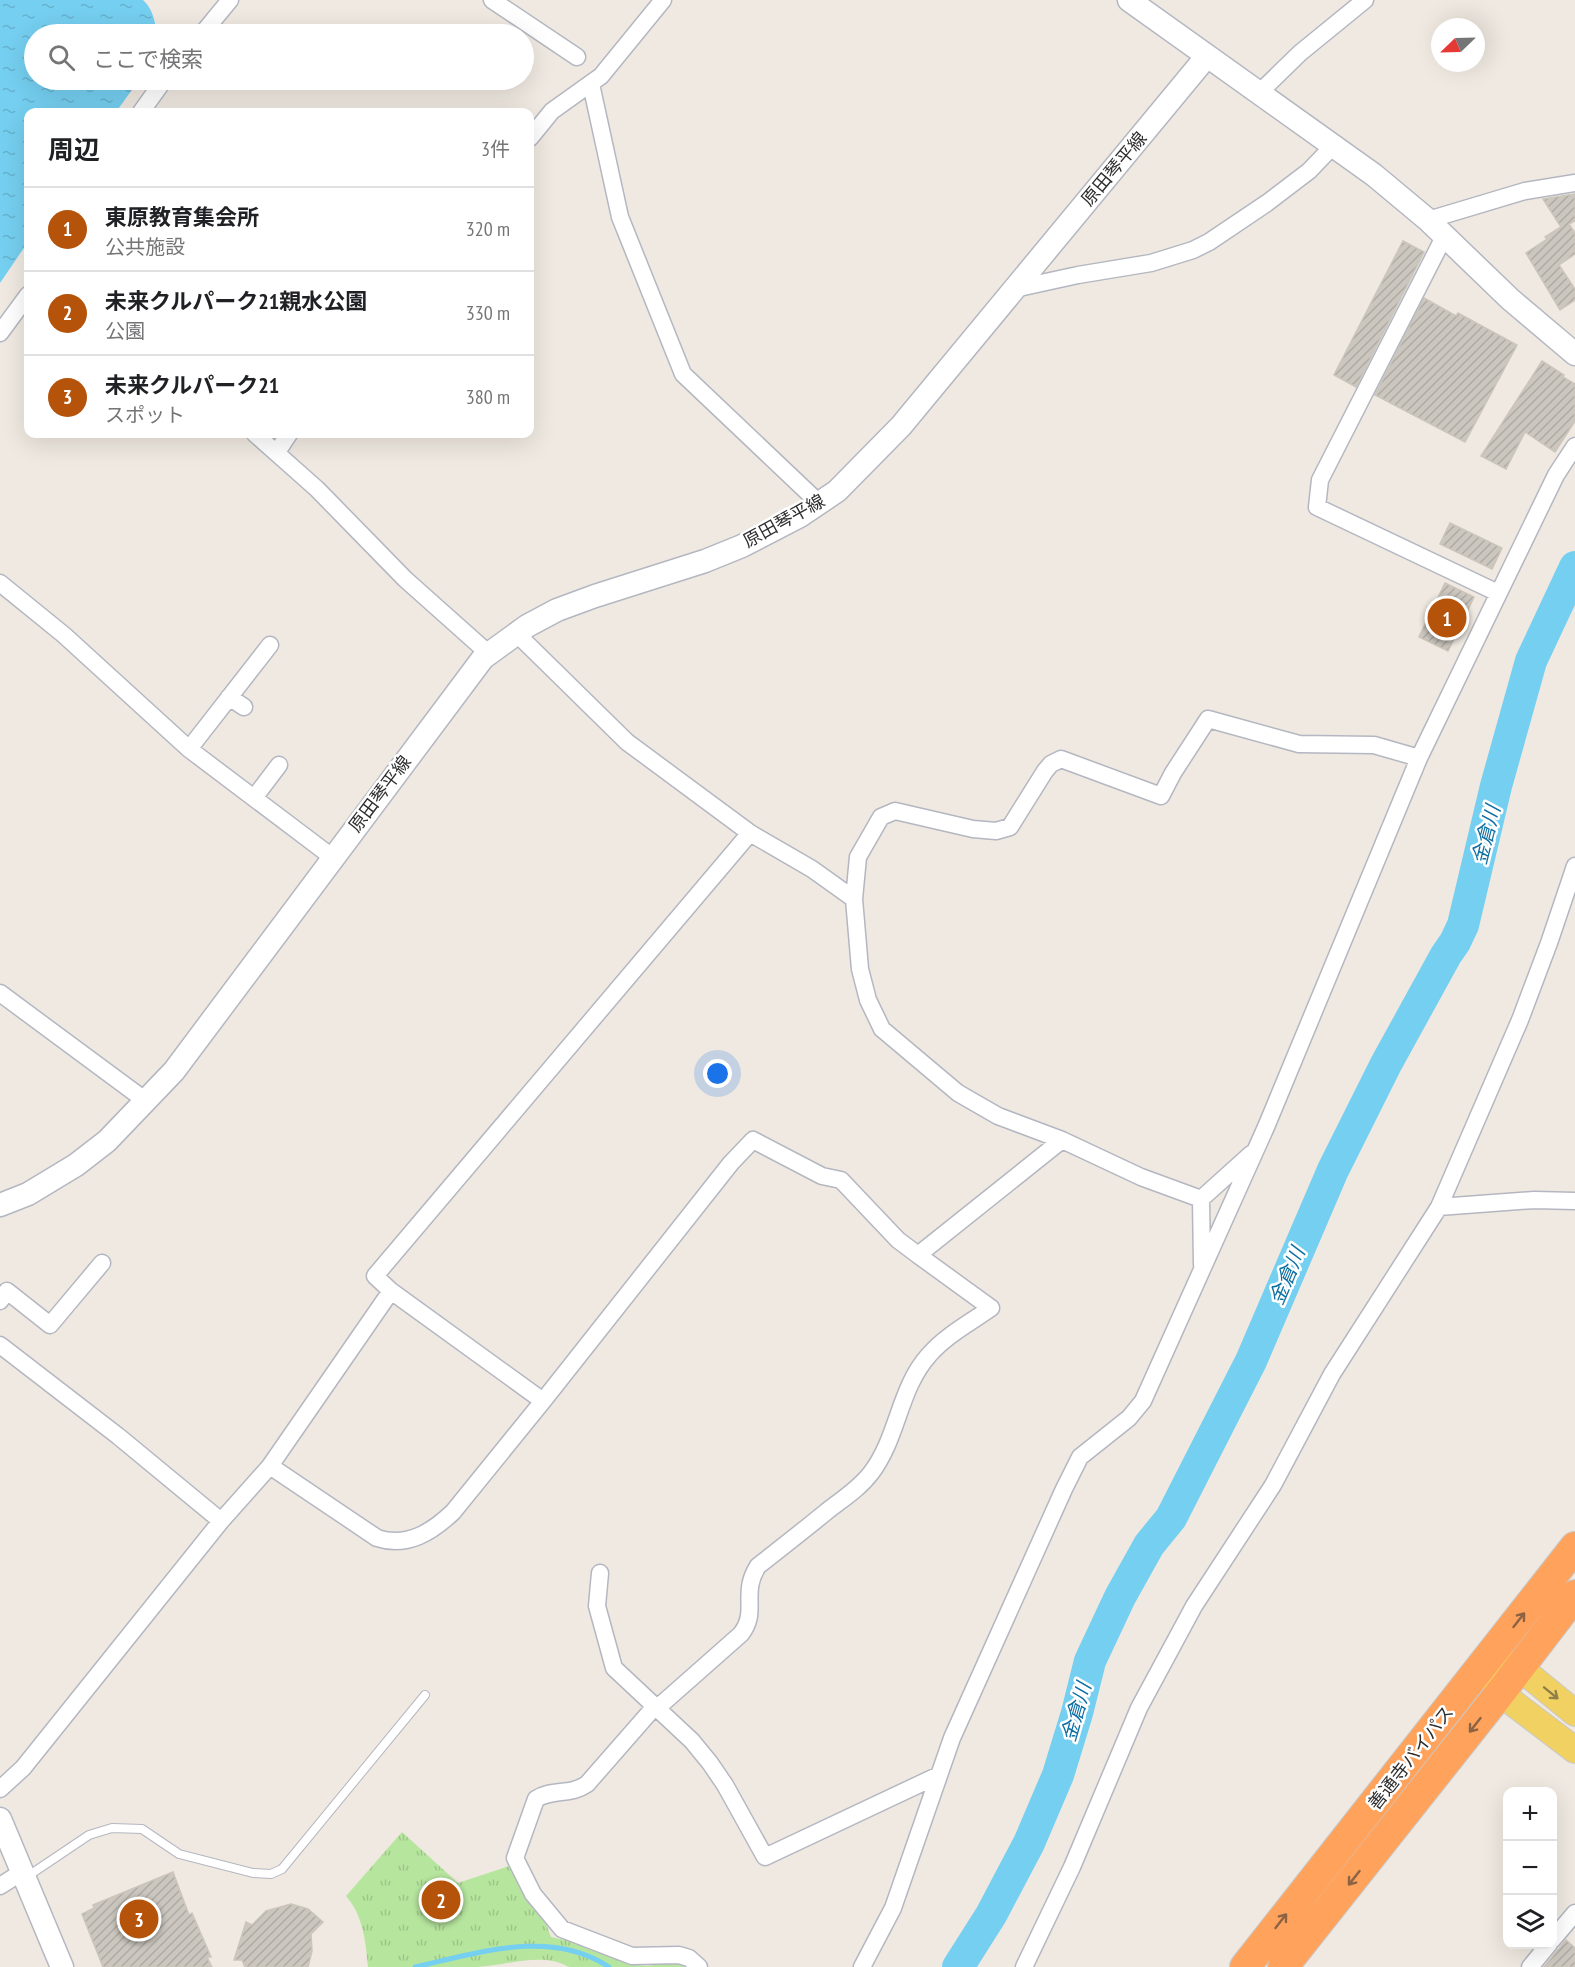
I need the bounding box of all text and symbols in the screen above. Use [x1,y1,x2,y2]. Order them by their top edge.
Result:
north arrow [1431,18,1485,72]
search box [24,24,534,90]
icon: search [45,41,78,74]
text: ここで検索 [93,45,203,73]
street label: 原田琴平線 [1076,127,1151,211]
text: 周辺 [48,133,100,166]
text: 3件 [481,136,510,162]
text: 東原教育集会所 [105,203,259,231]
text: 1 [63,216,72,242]
text: 320 m [466,216,510,242]
text: 公共施設 [105,234,185,260]
text: 未来クルパーク21親水公園 [105,287,367,315]
text: 2 [63,300,72,326]
text: 330 m [466,300,510,326]
text: 公園 [105,318,145,344]
text: 未来クルパーク21 [105,371,279,399]
text: 3 [63,384,72,410]
text: 380 m [466,384,510,410]
text: スポット [105,402,185,428]
street label: 原田琴平線 [739,489,829,552]
pin: 1 [1428,596,1466,640]
street label: 原田琴平線 [343,751,416,837]
water label: 金倉川 [1466,801,1506,867]
your location [703,1059,732,1088]
water label: 金倉川 [1263,1241,1311,1309]
one-way arrow [1513,1612,1526,1628]
water label: 金倉川 [1055,1678,1097,1744]
one-way arrow [1543,1687,1559,1700]
street label: 善通寺バイパス [1363,1701,1458,1814]
one-way arrow [1469,1717,1482,1733]
map controls [1503,1787,1557,1949]
button: + [1503,1787,1557,1841]
button: − [1503,1841,1557,1895]
one-way arrow [1348,1870,1361,1886]
pin: 2 [422,1878,460,1922]
button: layers [1503,1895,1557,1949]
pin: 3 [120,1896,158,1942]
one-way arrow [1275,1913,1288,1929]

